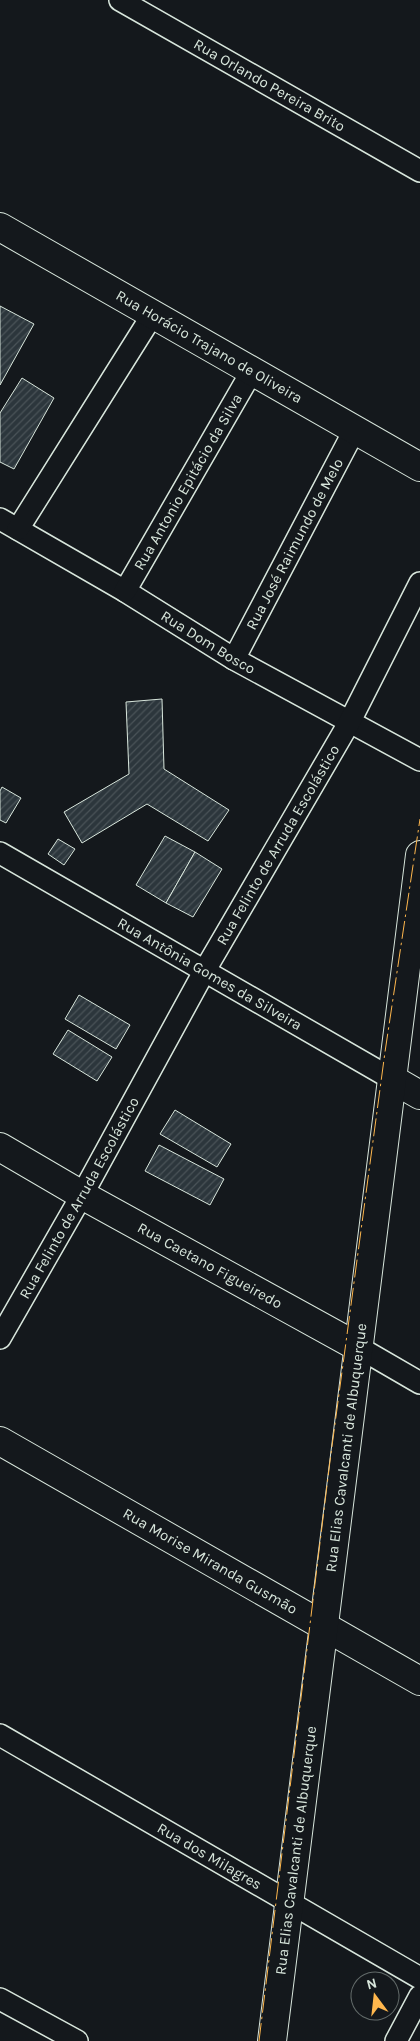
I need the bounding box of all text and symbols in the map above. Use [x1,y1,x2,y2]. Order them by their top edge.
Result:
street label: Rua Orlando Pereira Brito [191,35,348,135]
street label: Rua Horácio Trajano de Oliveira [113,286,306,407]
street label: Rua Antonio Epitácio da Silva [130,390,246,573]
street label: Rua José Raimundo de Melo [242,455,347,633]
street label: Rua Dom Bosco [158,607,258,678]
street label: Rua Felinto de Arruda Escolástico [213,742,343,948]
street label: Rua Antônia Gomes da Silveira [114,914,305,1034]
street label: Rua Felinto de Arruda Escolástico [15,1094,143,1302]
street label: Rua Caetano Figueiredo [134,1218,285,1312]
street label: Rua Elias Cavalcanti de Albuquerque [322,1322,371,1573]
street label: Rua Morise Miranda Gusmão [120,1504,301,1618]
street label: Rua Elias Cavalcanti de Albuquerque [271,1725,320,1976]
street label: Rua dos Milagres [154,1819,265,1893]
north arrow [350,1971,400,2021]
text: N [365,1974,379,1993]

